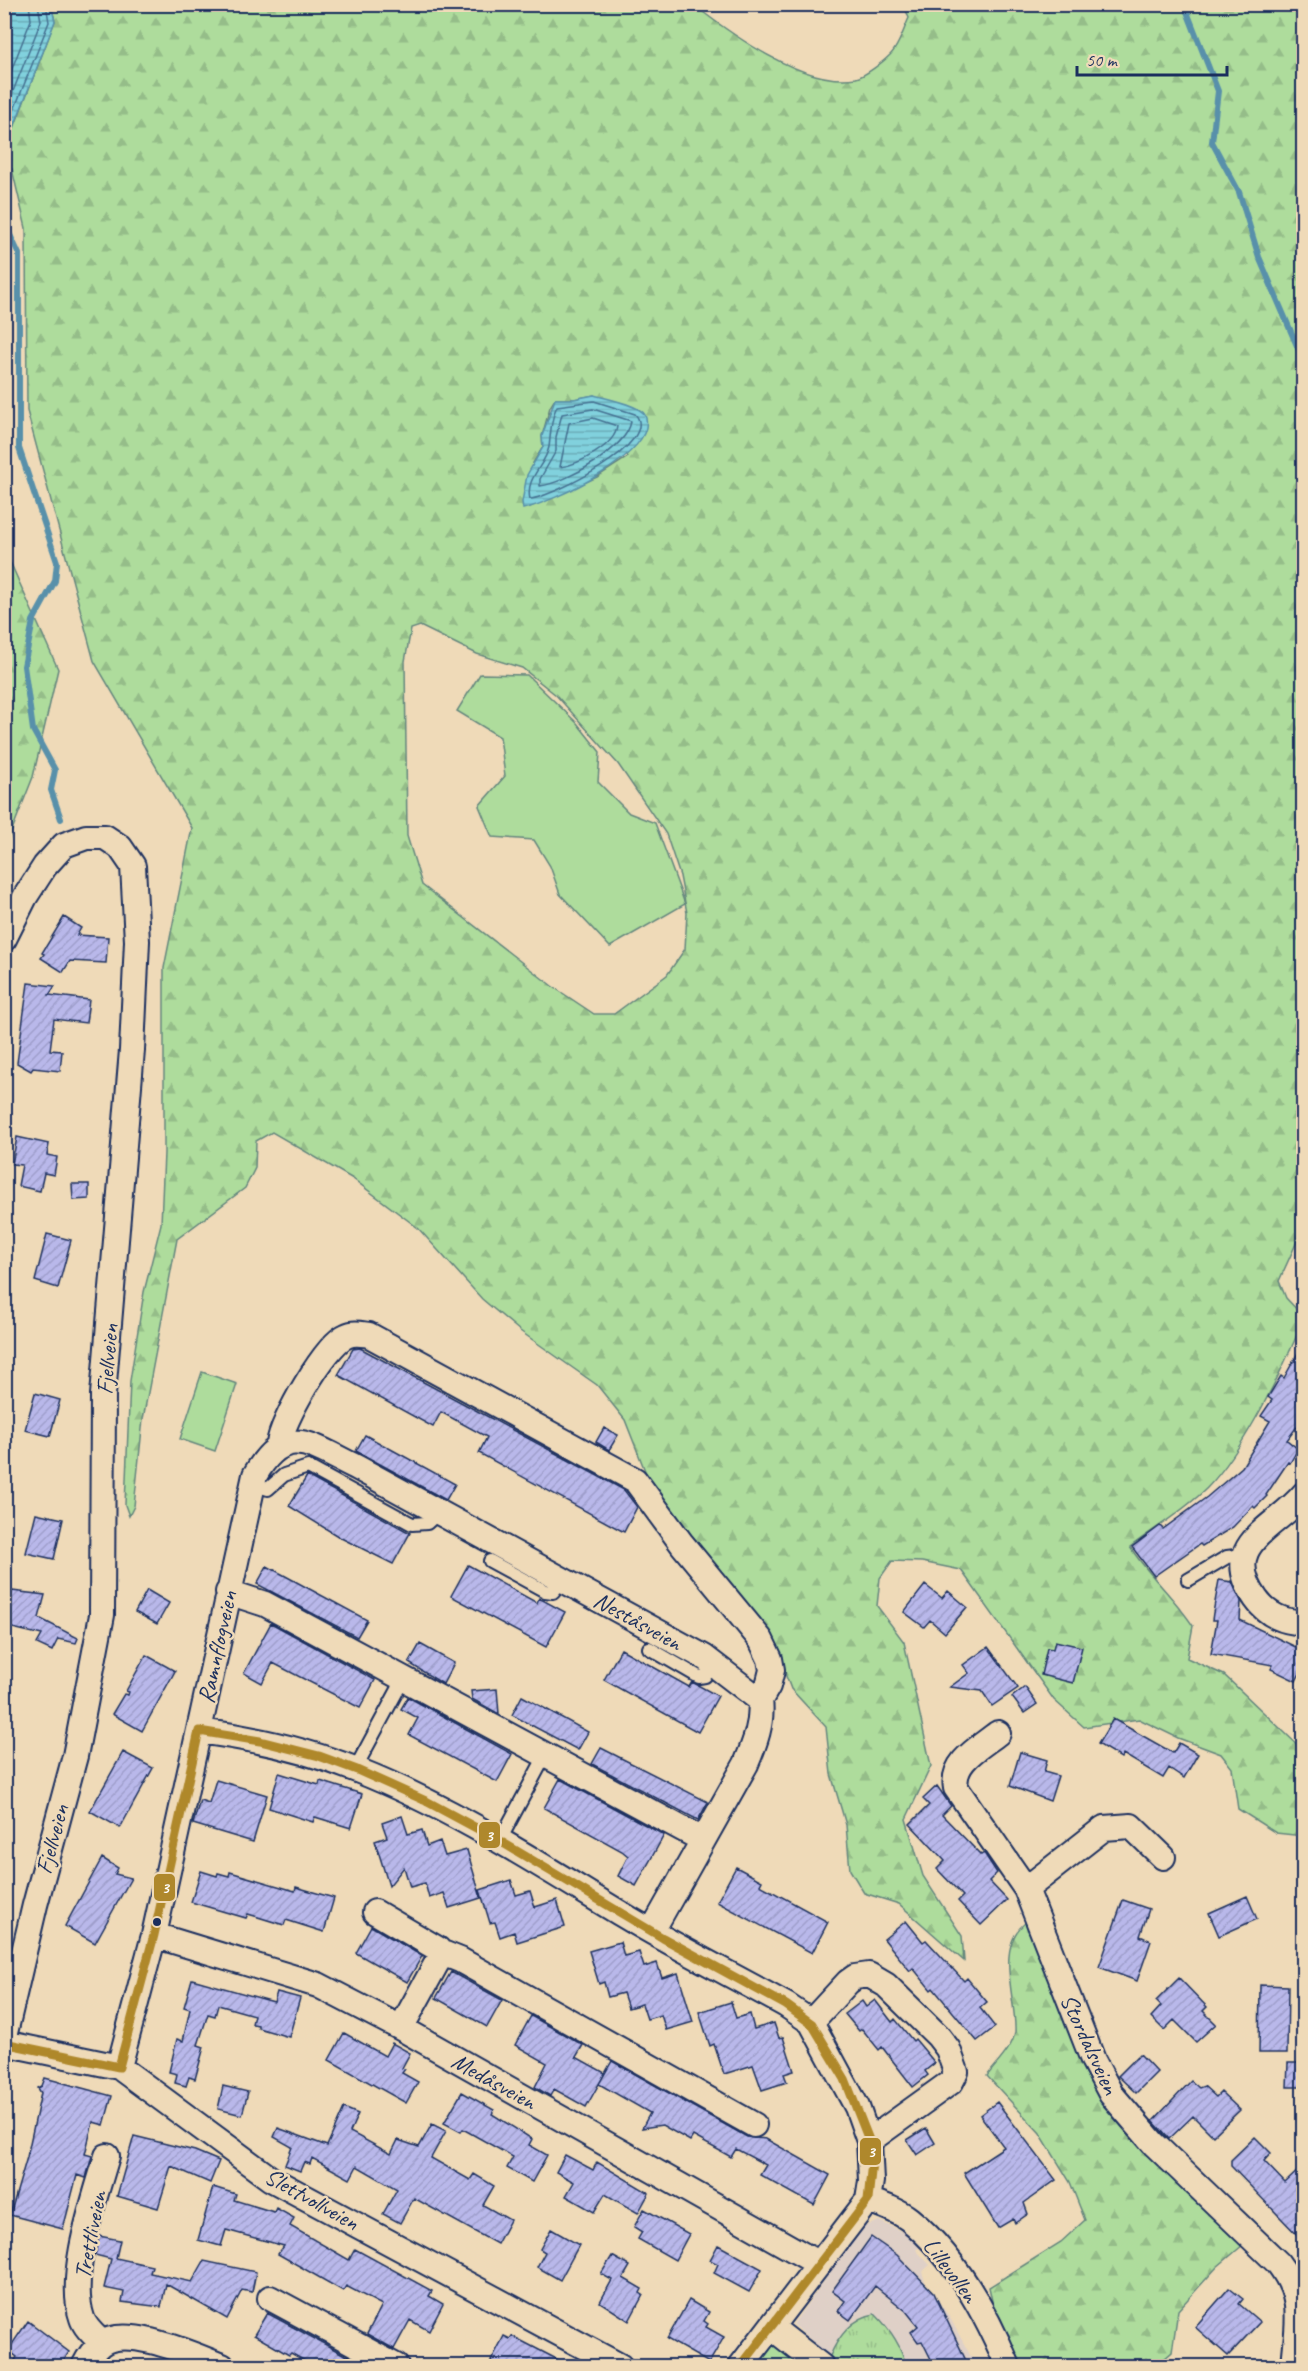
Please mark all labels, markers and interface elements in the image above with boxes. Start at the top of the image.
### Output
scale bar [1077,39,1227,77]
text: 50 m [1086,49,1119,71]
street label: Fjellveien [89,1322,125,1396]
street label: Neståsveien [589,1585,688,1658]
street label: Ramnflogveien [190,1588,244,1706]
street label: Fjellveien [28,1801,76,1877]
line badge: 3 [478,1821,501,1849]
text: 3 [485,1826,494,1846]
line badge: 3 [153,1873,176,1902]
text: 3 [161,1878,170,1898]
unlabelled marker [151,1916,163,1928]
street label: Stordalsveien [1054,1989,1127,2100]
street label: Medåsveien [446,2046,543,2117]
line badge: 3 [859,2137,882,2166]
text: 3 [867,2142,876,2162]
street label: Slettvollveien [260,2161,365,2237]
street label: Trettliveien [67,2187,113,2281]
street label: Lillevollen [917,2231,986,2310]

